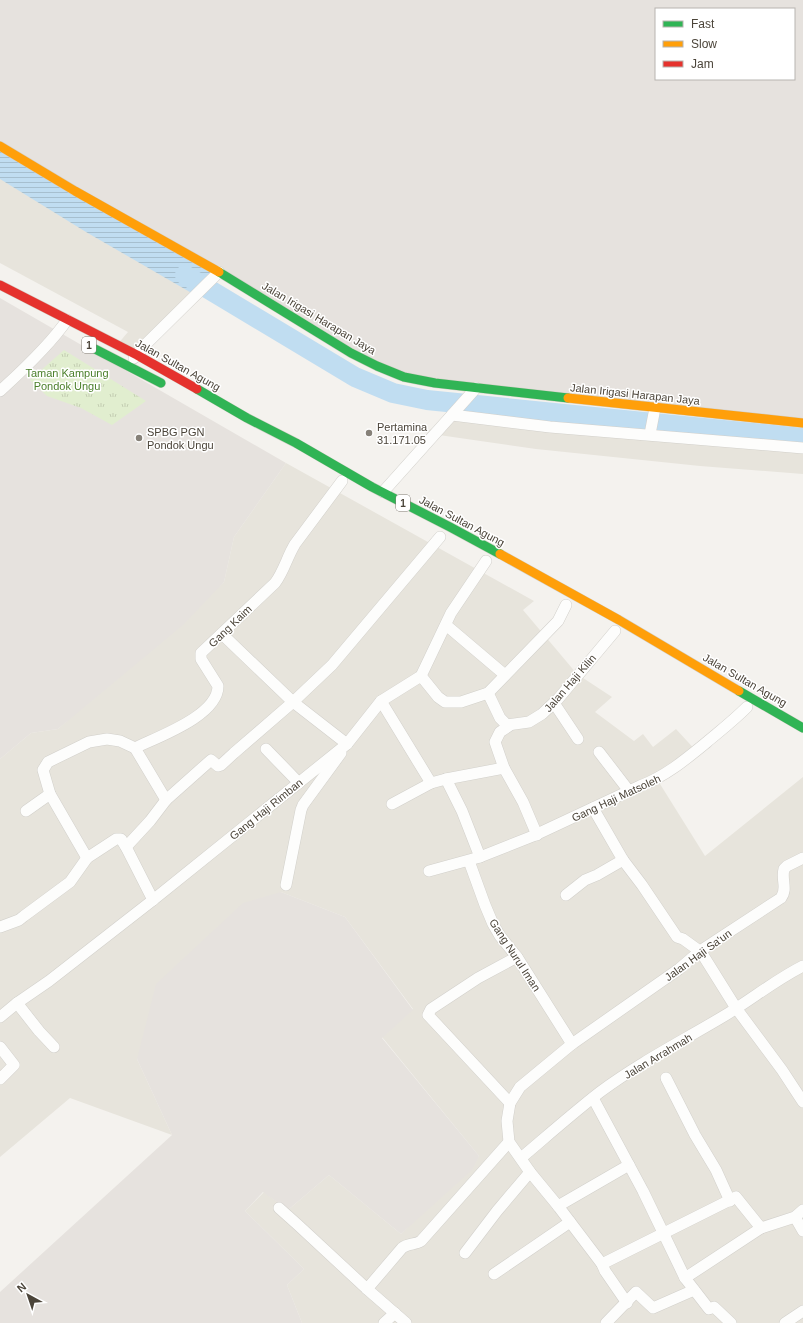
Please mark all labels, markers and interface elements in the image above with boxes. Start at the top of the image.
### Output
legend [655,8,795,80]
text: Fast [691,17,715,31]
text: Slow [691,37,717,51]
text: Jam [691,57,714,71]
street label: Jalan Irigasi Harapan Jaya [260,279,379,357]
road number: 1 [82,337,96,353]
street label: Jalan Sultan Agung [134,337,222,393]
park label: Taman Kampung Pondok Ungu [25,367,109,392]
street label: Jalan Irigasi Harapan Jaya [570,381,701,407]
place label: Pertamina 31.171.05 [377,421,428,446]
place label: SPBG PGN Pondok Ungu [147,426,214,451]
marker: Pertamina 31.171.05 [364,428,374,438]
marker: SPBG PGN Pondok Ungu [134,433,144,443]
street label: Jalan Sultan Agung [417,493,507,549]
road number: 1 [396,495,410,511]
street label: Gang Kaim [206,603,254,649]
street label: Jalan Sultan Agung [701,651,789,709]
street label: Jalan Haji Kilin [542,652,598,714]
street label: Gang Haji Matsoleh [570,772,662,824]
street label: Gang Haji Rimban [227,776,305,842]
street label: Gang Nurul Iman [487,917,543,993]
street label: Jalan Haji Sa'un [662,927,734,983]
street label: Jalan Arrahmah [622,1031,694,1081]
north arrow [8,1275,48,1315]
text: N [15,1280,29,1294]

